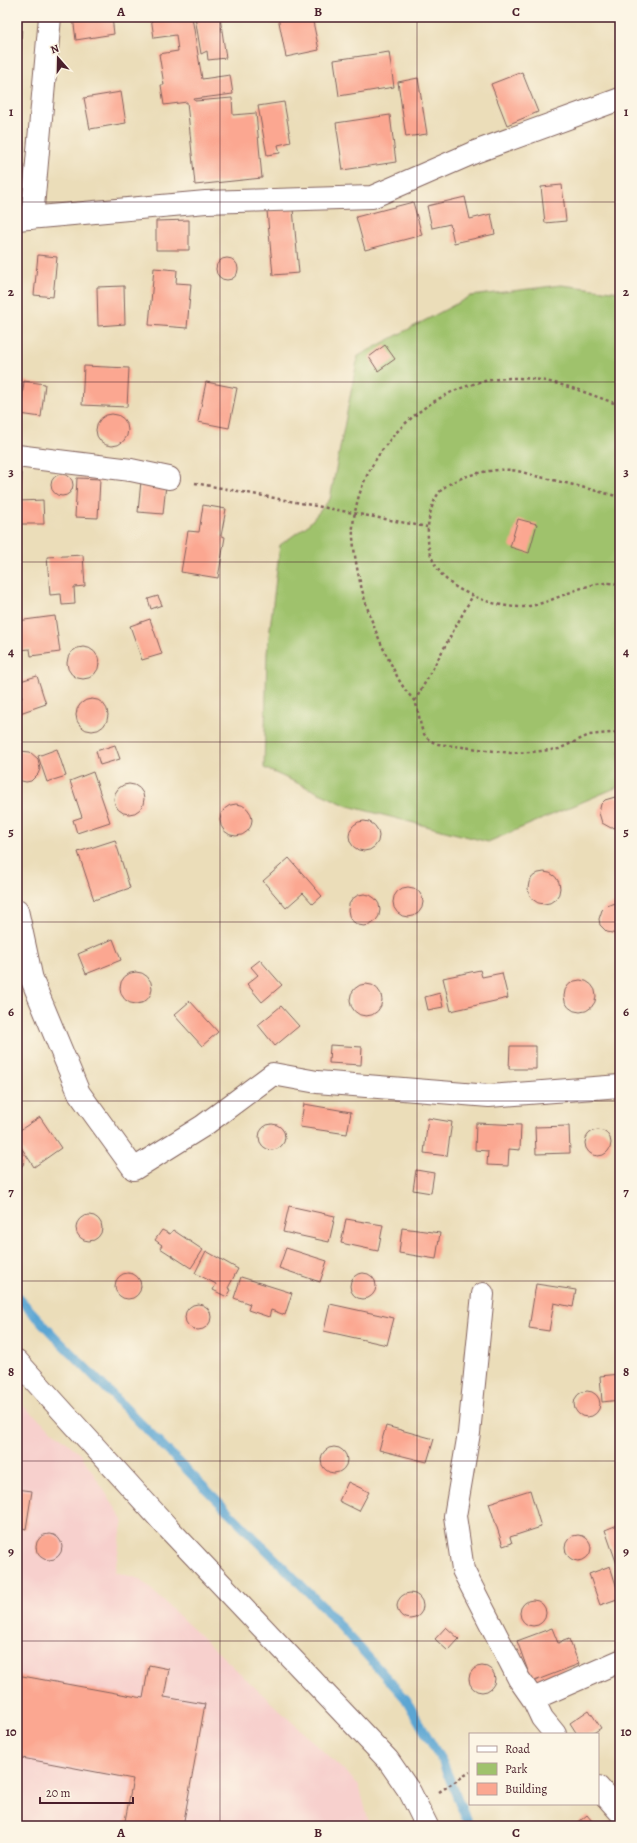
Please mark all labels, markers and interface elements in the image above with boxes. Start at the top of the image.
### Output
text: A [116,3,126,20]
text: B [314,3,322,20]
text: C [512,3,520,20]
north arrow [38,38,78,78]
text: N [48,41,61,57]
text: 1 [9,103,14,120]
text: 1 [624,103,629,120]
text: 2 [8,283,15,300]
text: 2 [623,283,630,300]
text: 3 [8,463,14,480]
text: 3 [623,463,629,480]
text: 4 [8,643,14,660]
text: 4 [623,643,629,660]
text: 5 [8,823,14,840]
text: 5 [623,823,629,840]
text: 6 [8,1003,14,1020]
text: 6 [623,1003,629,1020]
text: 7 [8,1183,14,1200]
text: 7 [623,1183,629,1200]
text: 8 [8,1363,14,1380]
text: 8 [623,1363,629,1380]
text: 9 [8,1543,14,1560]
text: 9 [623,1543,629,1560]
text: 10 [5,1723,17,1740]
text: 10 [620,1723,632,1740]
legend [469,1733,599,1805]
text: Road [505,1741,531,1757]
text: Park [505,1761,528,1777]
scale bar [40,1779,133,1805]
text: Building [505,1781,547,1797]
text: 20 m [46,1785,70,1801]
text: A [116,1824,126,1841]
text: B [314,1824,322,1841]
text: C [512,1824,520,1841]

